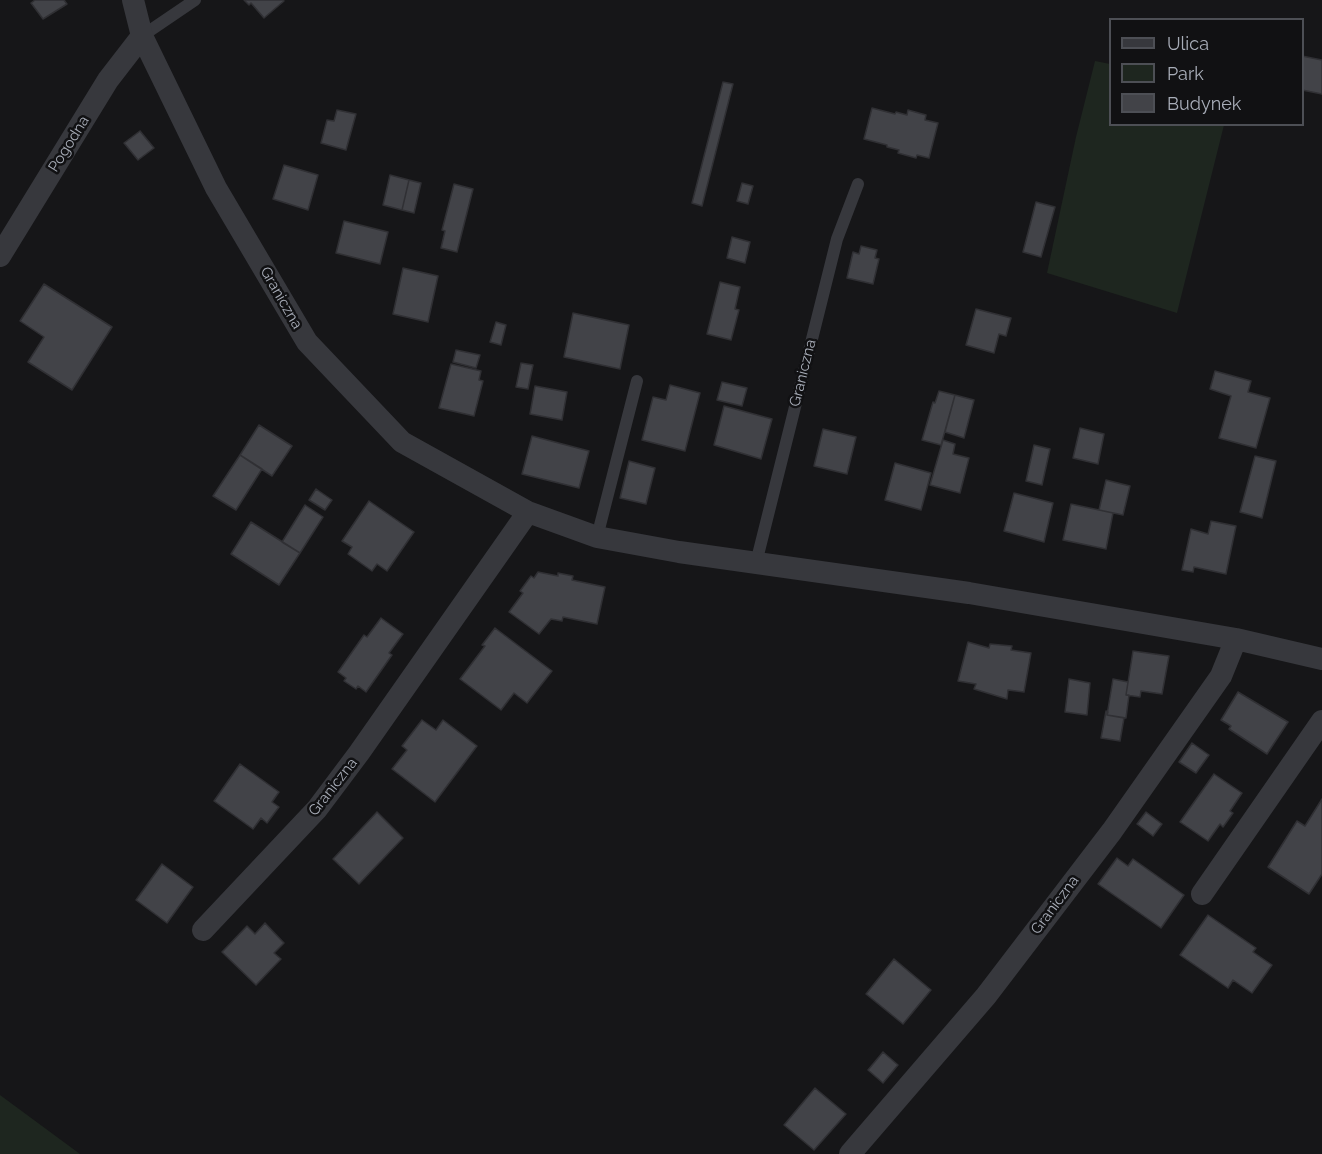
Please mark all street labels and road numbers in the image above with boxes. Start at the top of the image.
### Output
street label: Pogodna [45,113,93,175]
street label: Graniczna [256,264,306,332]
street label: Graniczna [786,337,820,409]
street label: Graniczna [305,754,361,820]
street label: Graniczna [1027,872,1083,938]

